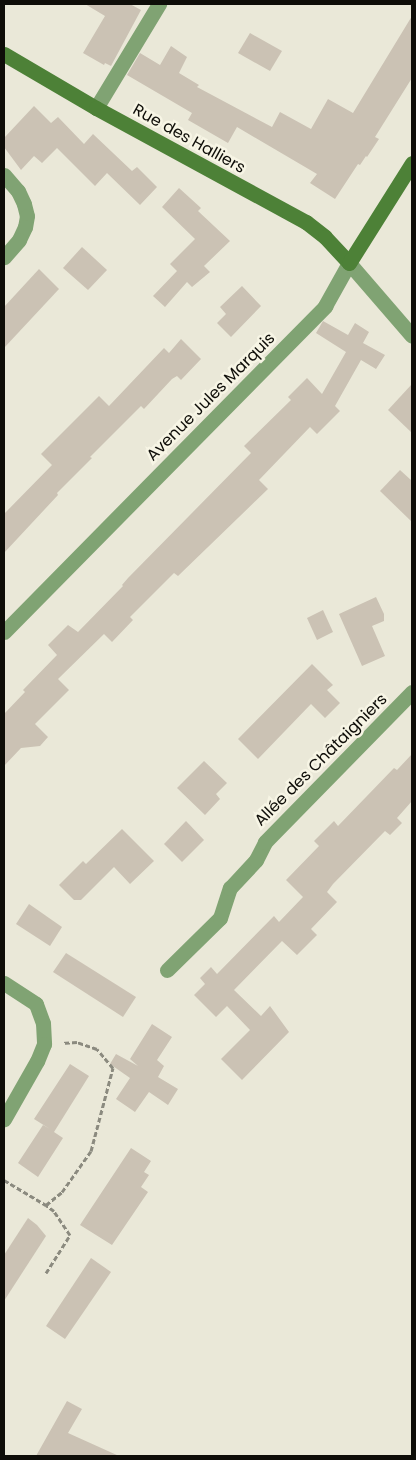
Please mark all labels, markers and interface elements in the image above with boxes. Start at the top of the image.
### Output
street label: Rue des Halliers [129,100,249,178]
street label: Avenue Jules Marquis [143,329,279,465]
street label: Allée des Châtaigniers [251,690,391,830]

